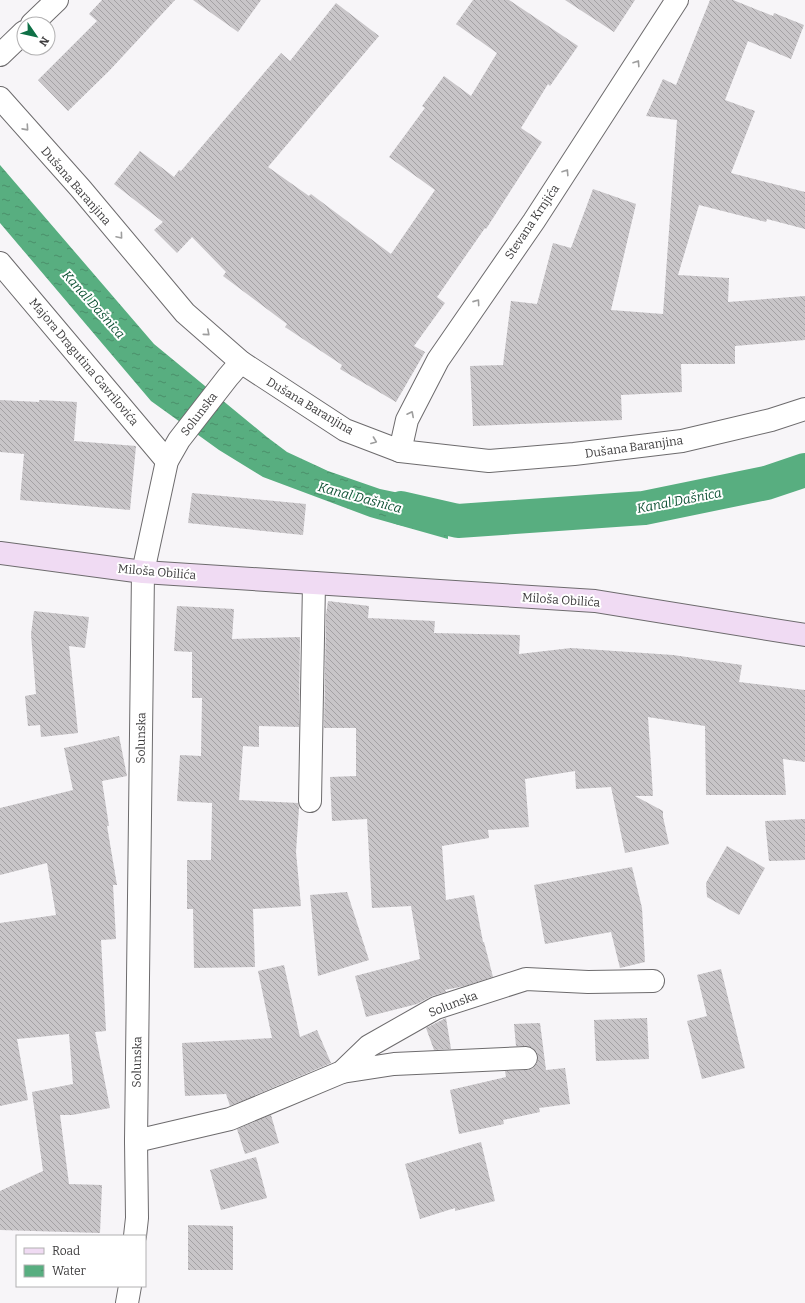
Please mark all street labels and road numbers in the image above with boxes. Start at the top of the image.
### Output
street label: Dušana Baranjina [38,144,114,228]
street label: Stevana Krnjića [502,182,562,262]
street label: Majora Dragutina Gavrilovića [27,295,142,429]
street label: Dušana Baranjina [264,374,356,438]
street label: Solunska [178,389,221,438]
street label: Dušana Baranjina [584,433,684,461]
street label: Miloša Obilića [117,562,197,582]
street label: Miloša Obilića [521,590,601,610]
street label: Solunska [134,712,148,764]
street label: Solunska [427,988,480,1020]
street label: Solunska [130,1036,144,1088]

